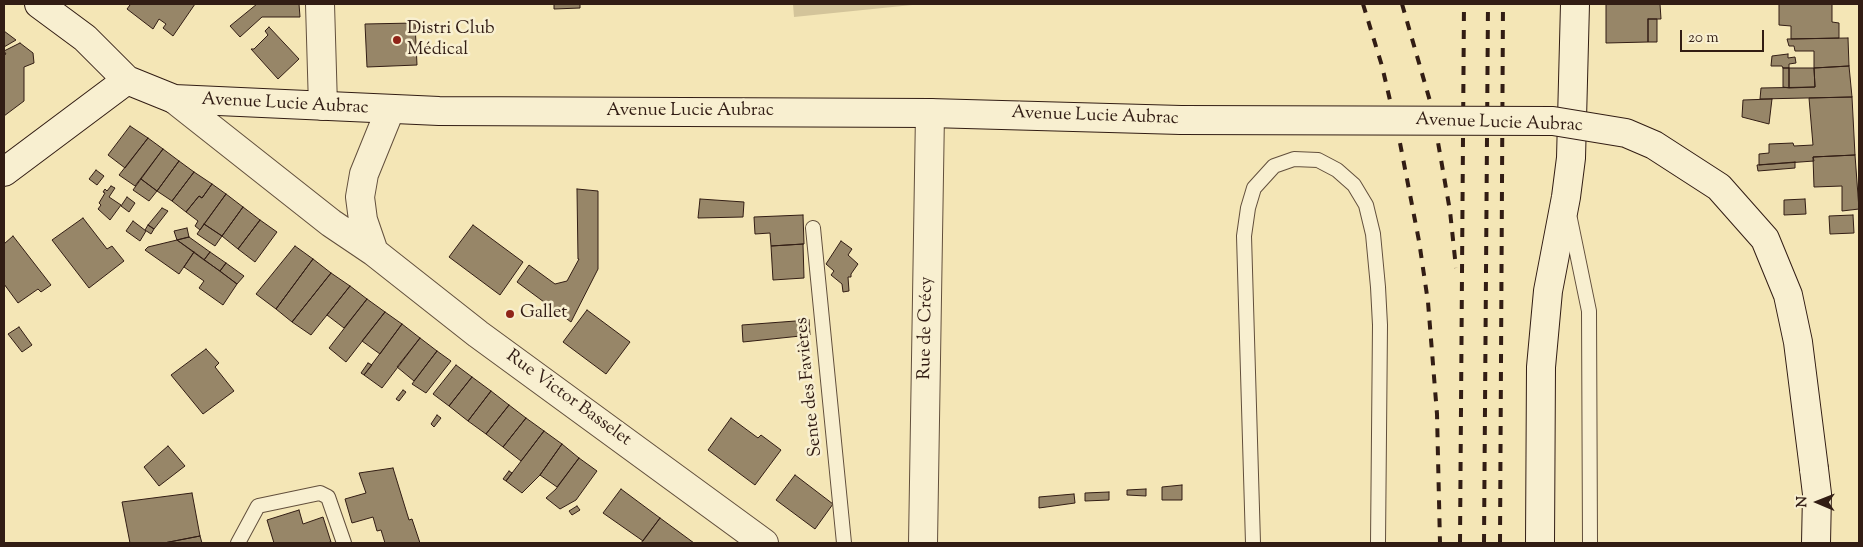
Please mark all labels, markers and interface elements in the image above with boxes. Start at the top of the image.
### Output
place label: Distri Club Médical [407,19,495,62]
scale bar [1683,20,1767,52]
text: 20 m [1688,28,1719,49]
marker: Distri Club Médical [391,34,403,46]
street label: Avenue Lucie Aubrac [201,90,369,120]
street label: Avenue Lucie Aubrac [606,101,774,123]
street label: Avenue Lucie Aubrac [1011,103,1179,131]
street label: Avenue Lucie Aubrac [1415,110,1583,138]
street label: Rue de Crécy [915,276,939,380]
place label: Gallet [520,303,567,325]
marker: Gallet [504,308,516,320]
street label: Sente des Favières [792,316,828,458]
street label: Rue Victor Basselet [501,346,635,452]
north arrow [1793,477,1843,527]
text: N [1793,496,1813,508]

